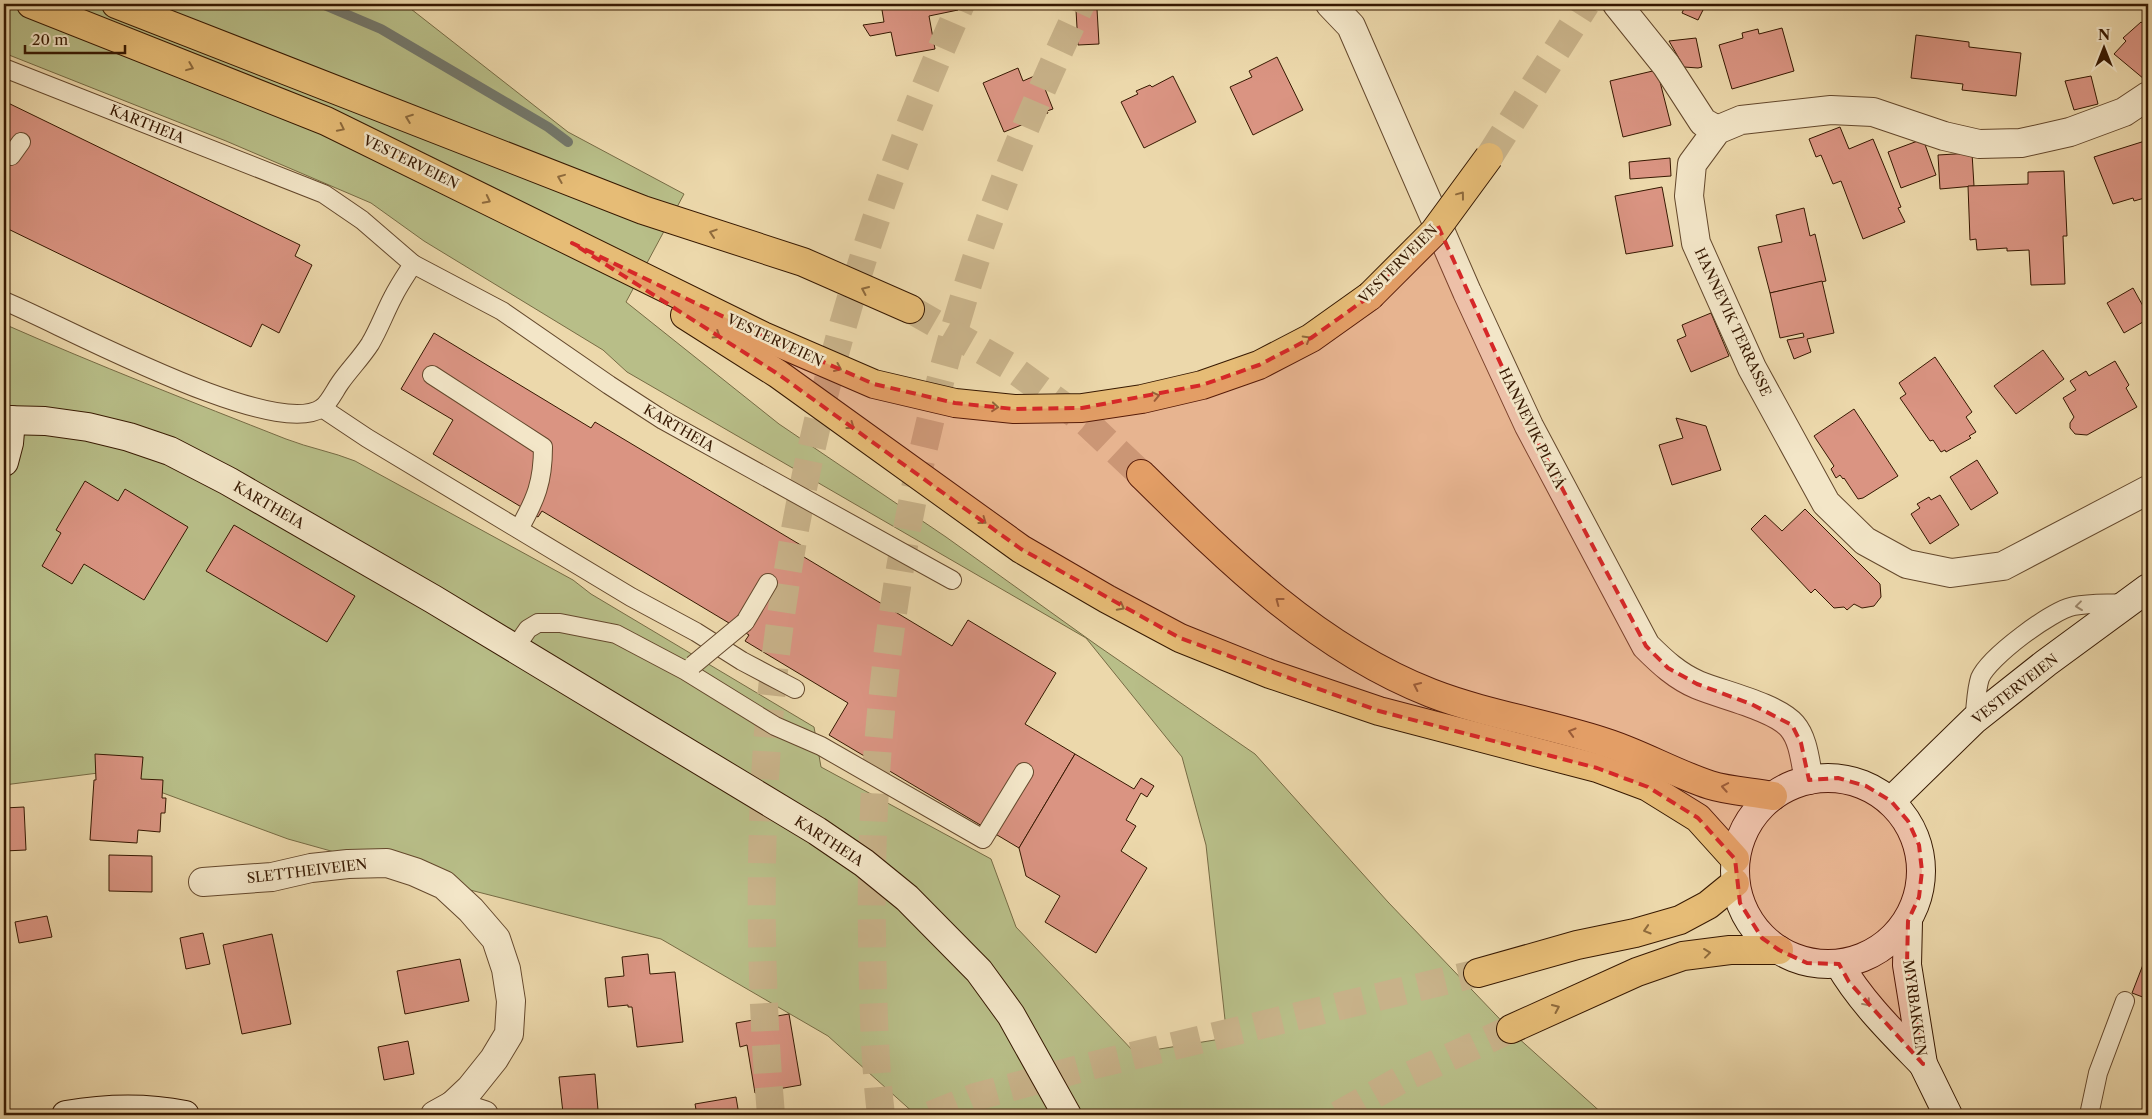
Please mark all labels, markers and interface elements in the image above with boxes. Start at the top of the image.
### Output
scale bar [25,22,125,54]
north arrow [2080,22,2130,72]
text: N [2098,26,2110,44]
text: 20 m [32,30,68,49]
one-way arrow [185,61,194,71]
street label: KARTHEIA [107,101,188,147]
one-way arrow [406,114,414,124]
one-way arrow [336,122,345,132]
street label: VESTERVEIEN [359,131,462,193]
one-way arrow [557,174,565,184]
one-way arrow [1455,191,1464,201]
one-way arrow [481,194,490,204]
street label: VESTERVEIEN [1354,220,1442,308]
one-way arrow [710,229,718,239]
street label: HANNEVIK TERRASSE [1691,245,1775,399]
one-way arrow [861,285,870,296]
street label: VESTERVEIEN [723,309,826,370]
one-way arrow [711,328,720,338]
one-way arrow [1302,336,1311,346]
one-way arrow [833,362,842,373]
street label: HANNEVIK PLATÅ [1495,364,1570,492]
one-way arrow [1151,391,1160,402]
street label: KARTHEIA [640,400,718,456]
one-way arrow [991,401,999,412]
one-way arrow [845,420,855,429]
street label: KARTHEIA [230,477,308,533]
one-way arrow [977,515,986,525]
one-way arrow [1275,598,1285,607]
one-way arrow [1116,600,1125,610]
one-way arrow [2074,600,2082,611]
street label: VESTERVEIEN [1968,650,2062,729]
one-way arrow [1413,682,1422,693]
one-way arrow [1569,728,1577,738]
one-way arrow [1720,783,1729,793]
street label: KARTHEIA [791,812,868,870]
street label: SLETTHEIVEIEN [246,855,369,887]
one-way arrow [1643,924,1651,934]
one-way arrow [1704,948,1712,959]
street label: MYRBAKKEN [1899,959,1931,1058]
one-way arrow [1862,998,1871,1007]
one-way arrow [1551,1004,1560,1015]

